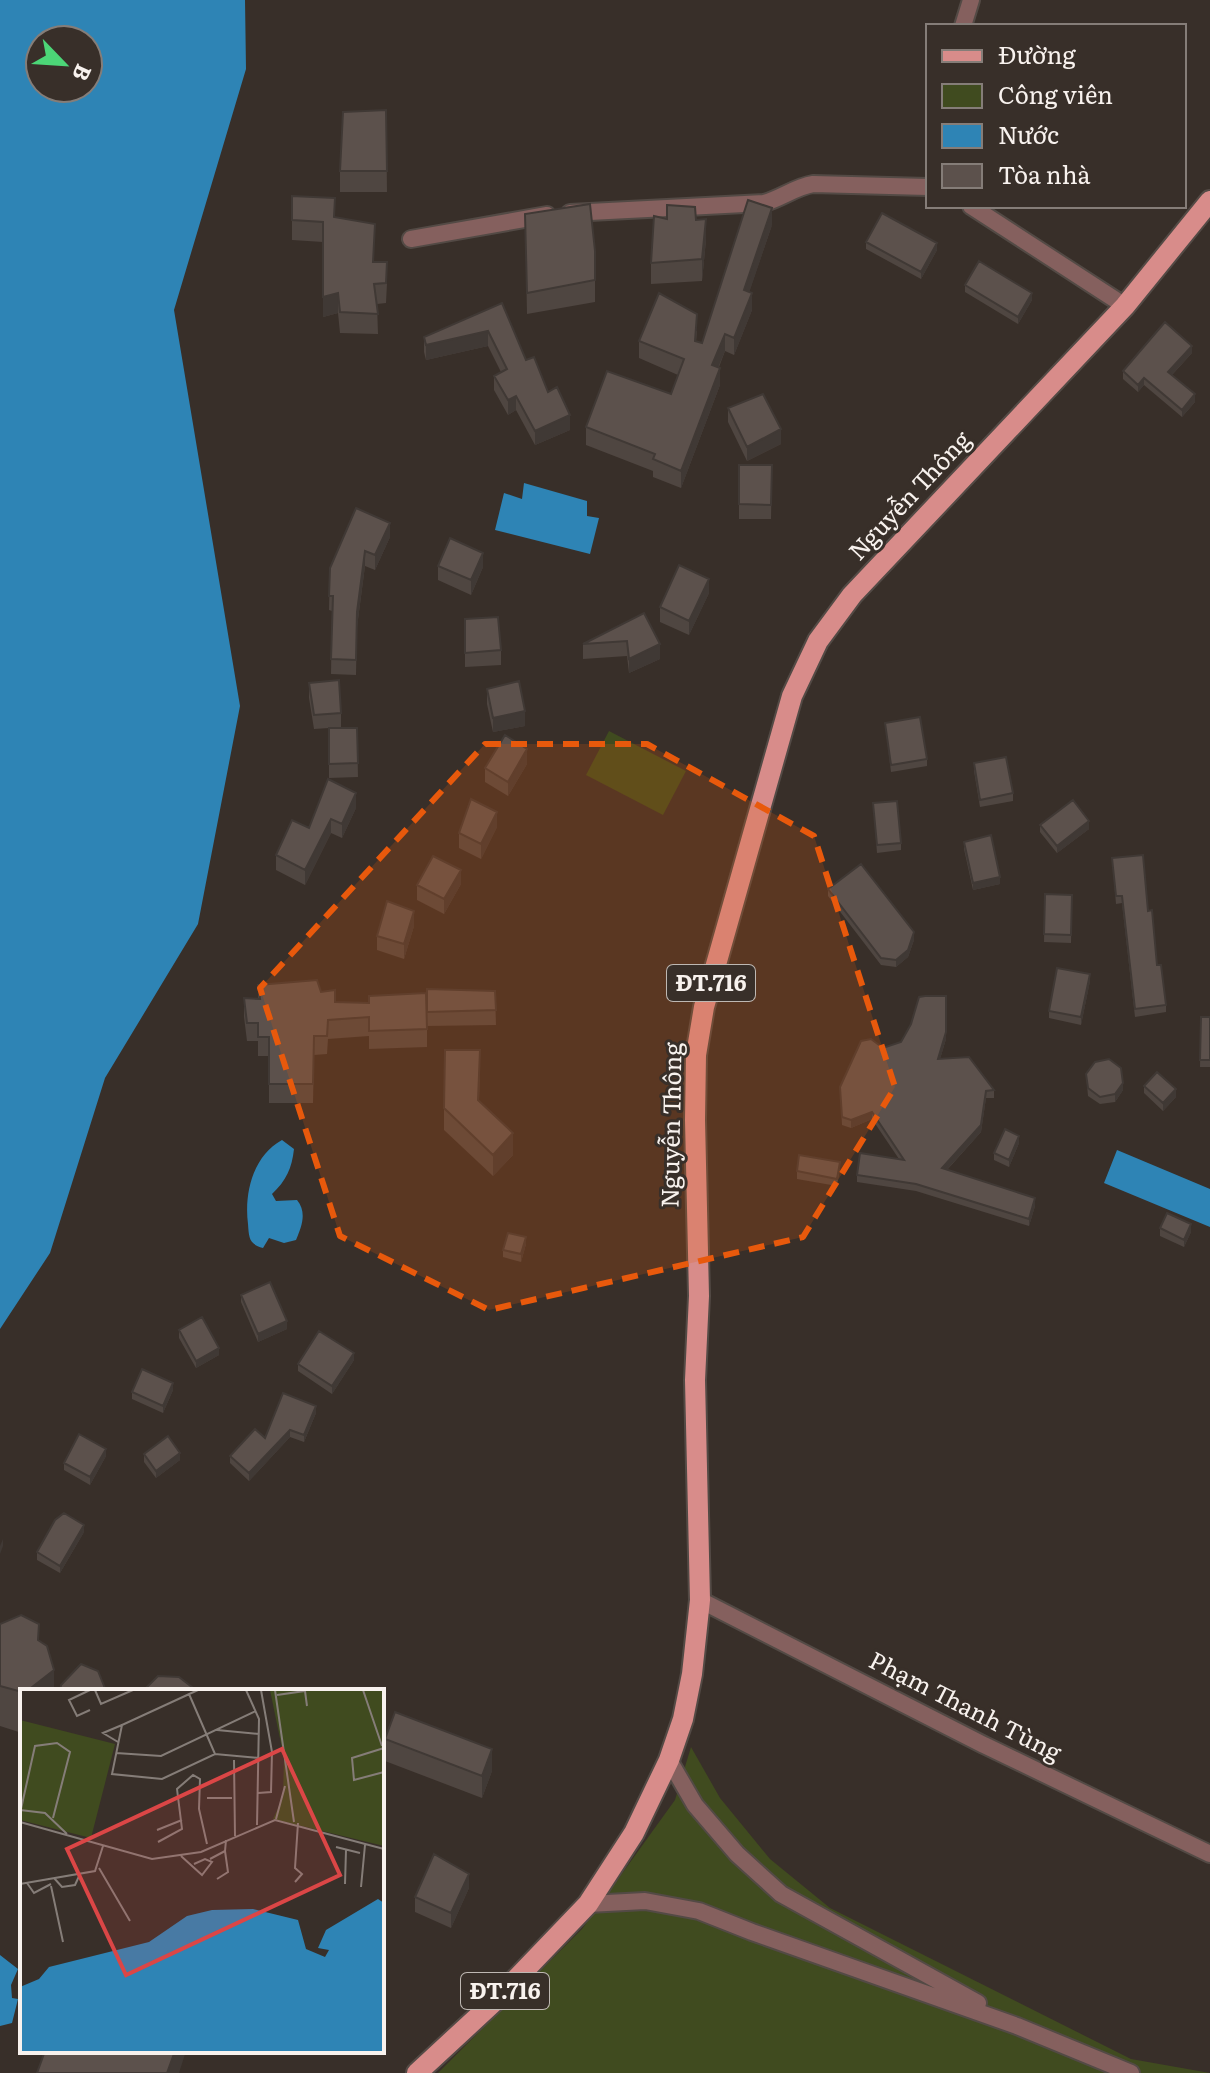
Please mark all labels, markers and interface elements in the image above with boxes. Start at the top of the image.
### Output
north arrow [24,24,104,104]
legend [926,24,1186,208]
text: Đường [998,36,1077,71]
text: B [65,59,102,87]
text: Công viên [998,76,1113,111]
text: Nước [998,116,1059,151]
text: Tòa nhà [998,156,1091,191]
street label: Nguyễn Thông [839,421,978,567]
road number: ĐT.716 [667,965,755,1001]
street label: Nguyễn Thông [651,1041,688,1208]
street label: Phạm Thanh Tùng [864,1641,1069,1769]
inset map [20,1689,384,2053]
road number: ĐT.716 [461,1973,549,2009]

